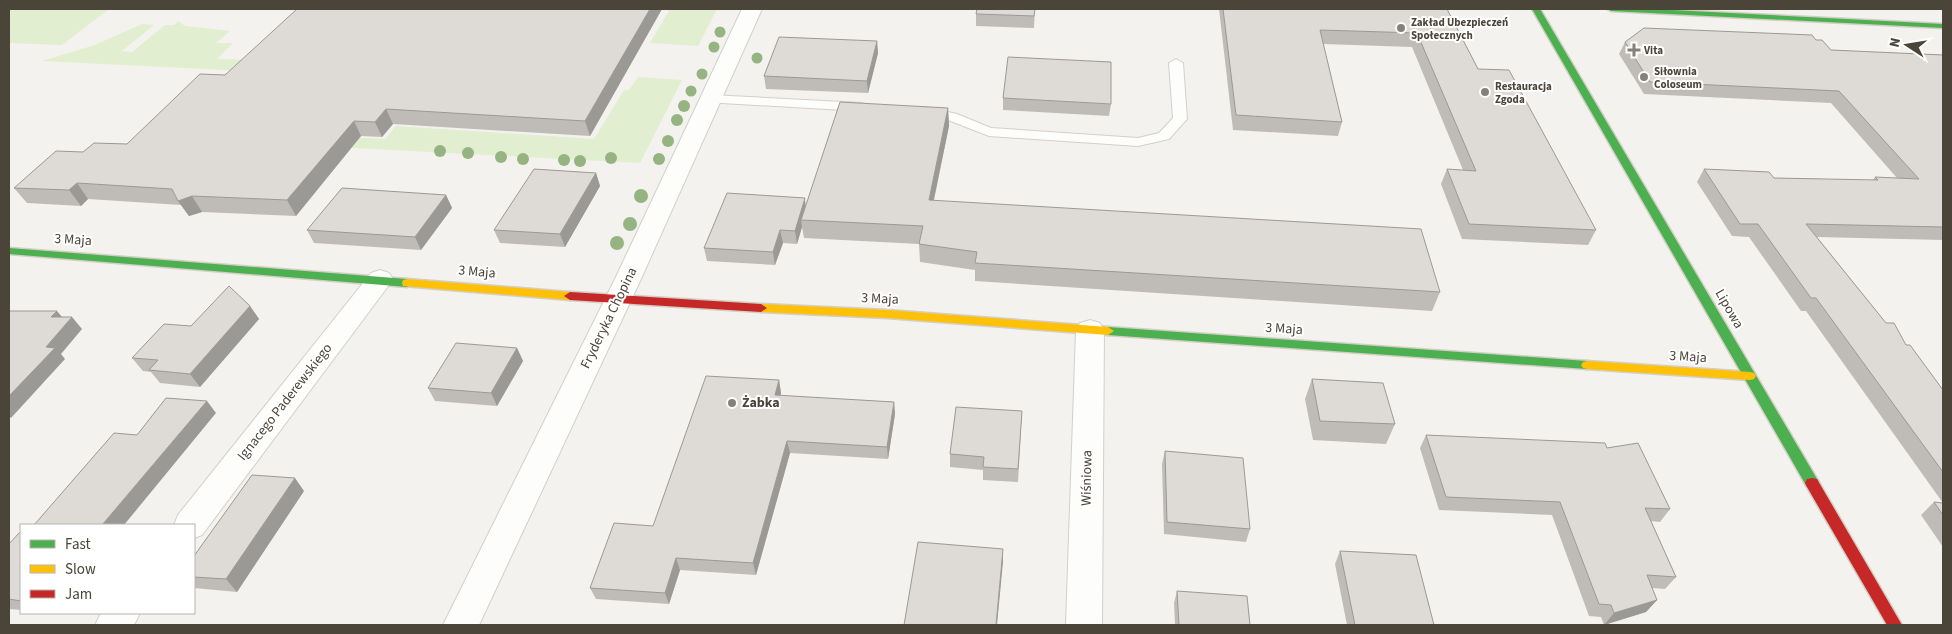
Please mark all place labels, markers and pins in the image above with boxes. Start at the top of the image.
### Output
place label: Zakład Ubezpieczeń Społecznych [1411,15,1508,43]
marker: Zakład Ubezpieczeń Społecznych [1395,22,1407,34]
place label: Vita [1643,43,1663,58]
marker: Vita [1628,44,1640,56]
place label: Siłownia Coloseum [1654,64,1702,92]
marker: Siłownia Coloseum [1638,71,1650,83]
place label: Restauracja Zgoda [1495,79,1552,107]
marker: Restauracja Zgoda [1479,86,1491,98]
place label: Żabka [742,393,780,413]
marker: Żabka [726,397,738,409]

